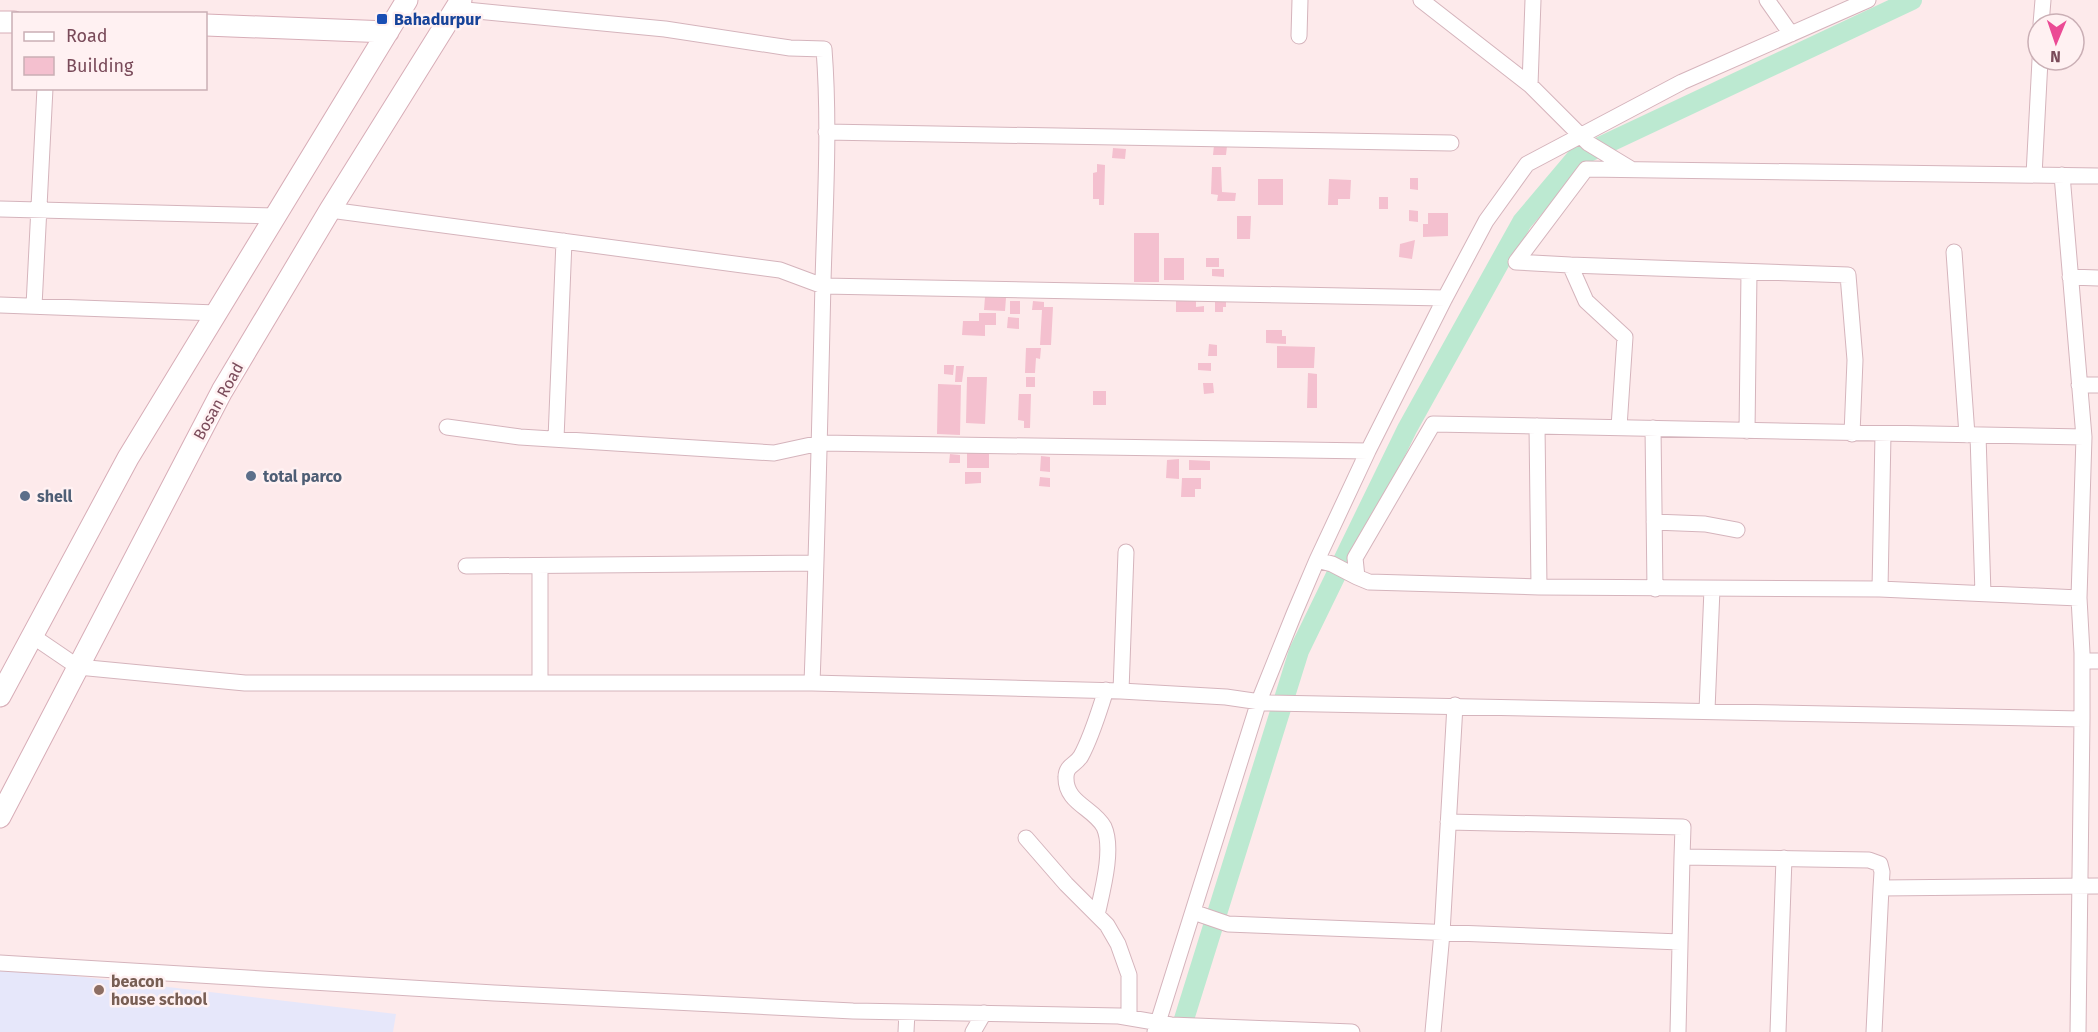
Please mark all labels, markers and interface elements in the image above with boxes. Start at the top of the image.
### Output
place label: Bahadurpur [394,10,482,29]
legend [12,12,207,90]
marker: Bahadurpur [375,12,389,26]
north arrow [2026,12,2086,72]
text: Road [66,25,108,47]
text: N [2050,47,2061,66]
text: Building [66,55,134,77]
street label: Bosan Road [189,359,247,443]
place label: total parco [263,467,342,486]
marker: total parco [244,469,258,483]
place label: shell [37,487,73,506]
marker: shell [18,489,32,503]
place label: beacon house school [111,972,207,1009]
marker: beacon house school [92,983,106,997]

